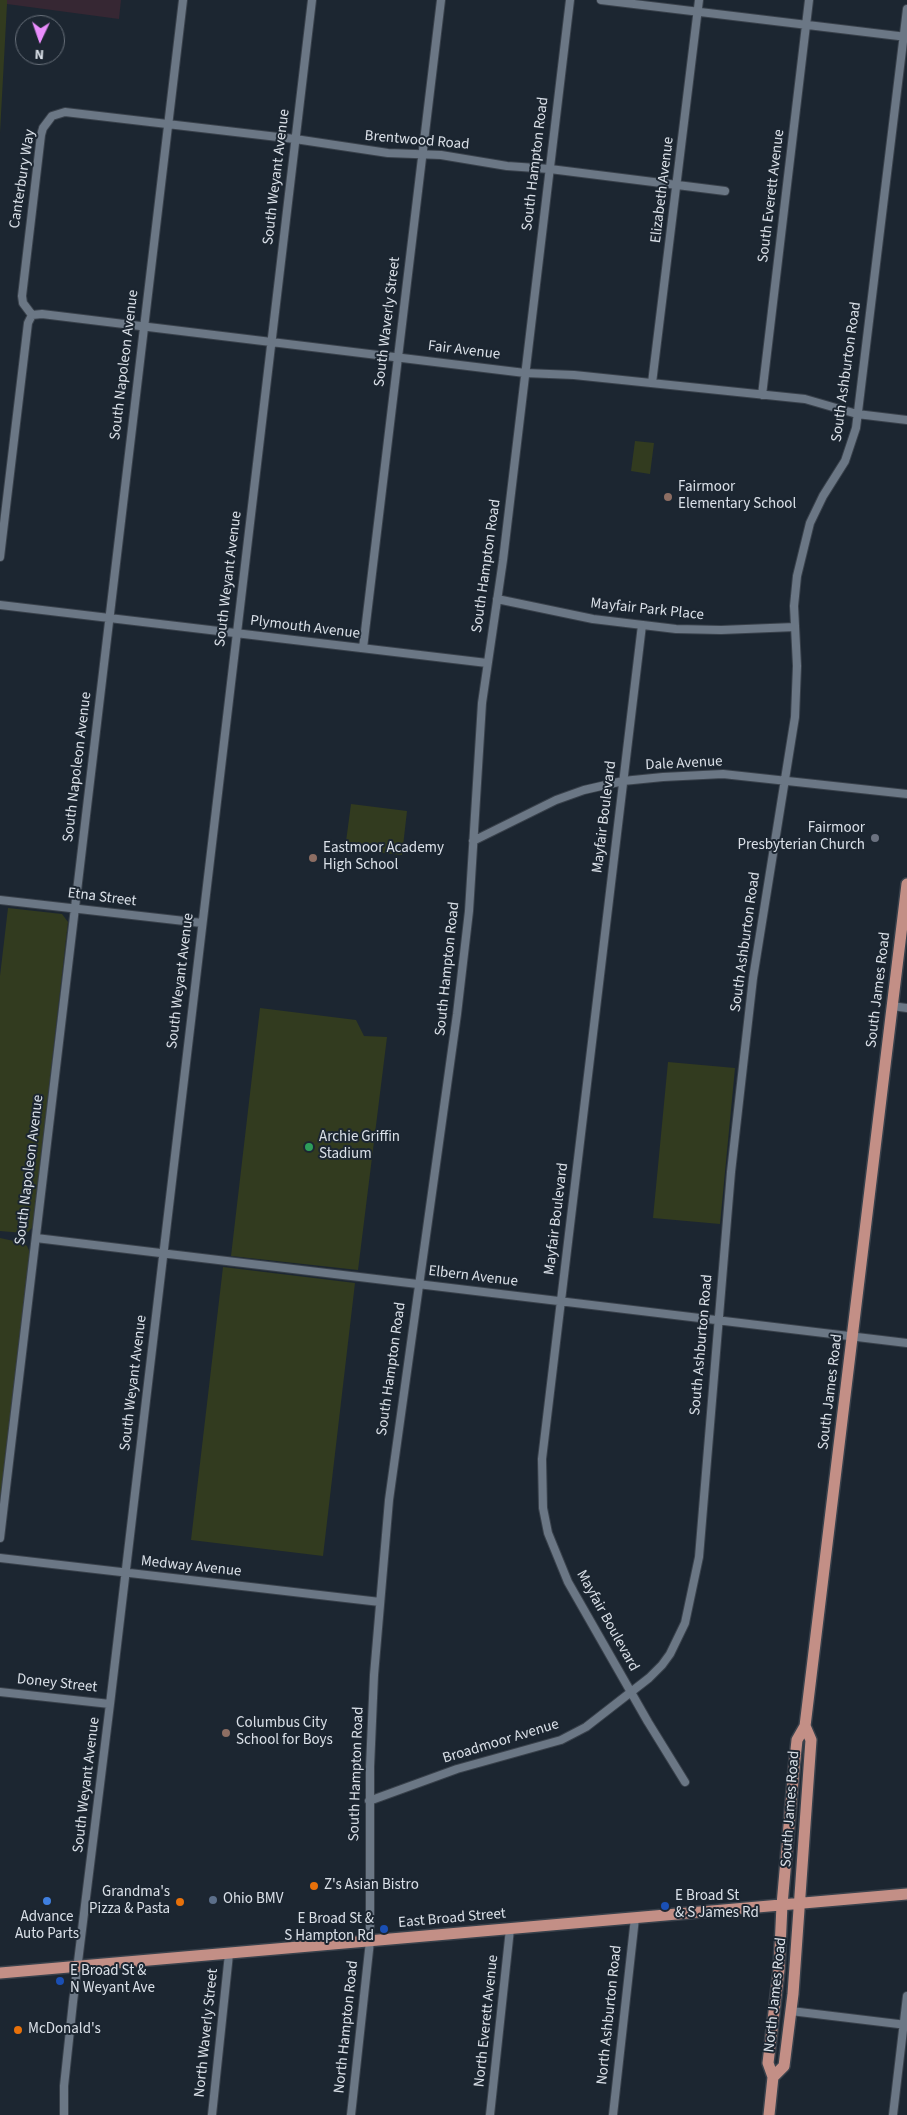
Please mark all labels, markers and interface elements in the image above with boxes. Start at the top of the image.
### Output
north arrow [15,15,65,65]
text: N [34,44,44,64]
street label: South Hampton Road [519,96,553,232]
street label: South Weyant Avenue [260,108,294,246]
street label: Brentwood Road [364,127,470,155]
street label: Canterbury Way [6,128,40,230]
street label: South Everett Avenue [755,128,789,264]
street label: Elizabeth Avenue [648,136,678,244]
street label: South Waverly Street [371,256,405,388]
street label: South Napoleon Avenue [107,289,143,441]
street label: South Ashburton Road [828,301,866,443]
street label: Fair Avenue [427,338,501,364]
place label: Fairmoor Elementary School [678,479,796,514]
marker: Fairmoor Elementary School [662,491,674,503]
street label: South Hampton Road [469,498,505,634]
street label: South Weyant Avenue [212,510,246,648]
street label: Mayfair Park Place [589,595,705,625]
street label: Plymouth Avenue [249,612,361,644]
street label: South Napoleon Avenue [60,691,96,843]
street label: Dale Avenue [645,753,723,775]
street label: Mayfair Boulevard [589,760,621,874]
place label: Fairmoor Presbyterian Church [738,820,865,855]
marker: Fairmoor Presbyterian Church [869,832,881,844]
place label: Eastmoor Academy High School [323,840,444,875]
marker: Eastmoor Academy High School [307,852,319,864]
street label: South Ashburton Road [727,871,765,1013]
street label: Etna Street [67,885,137,911]
street label: South Hampton Road [432,901,464,1037]
street label: South Weyant Avenue [164,912,198,1050]
street label: South James Road [863,931,895,1049]
street label: South Napoleon Avenue [12,1094,48,1246]
place label: Archie Griffin Stadium [319,1129,400,1164]
marker: Archie Griffin Stadium [303,1141,315,1153]
street label: Mayfair Boulevard [541,1162,573,1276]
street label: Elbern Avenue [427,1263,519,1291]
street label: South Ashburton Road [687,1274,717,1416]
street label: South Hampton Road [374,1301,410,1437]
street label: South Weyant Avenue [117,1314,151,1452]
street label: South James Road [815,1333,847,1451]
street label: Medway Avenue [140,1553,242,1581]
street label: Mayfair Boulevard [572,1567,642,1675]
street label: Doney Street [16,1671,98,1697]
street label: South Hampton Road [346,1706,368,1842]
place label: Columbus City School for Boys [236,1715,333,1750]
street label: South Weyant Avenue [70,1716,104,1854]
street label: Broadmoor Avenue [441,1716,561,1768]
marker: Columbus City School for Boys [220,1727,232,1739]
street label: South James Road [778,1750,804,1868]
place label: Z's Asian Bistro [324,1877,419,1895]
marker: Z's Asian Bistro [308,1880,320,1892]
place label: Grandma's Pizza & Pasta [89,1884,170,1919]
place label: E Broad St & S James Rd [675,1888,759,1923]
place label: Ohio BMV [223,1891,283,1909]
marker: Ohio BMV [207,1894,219,1906]
marker: Advance Auto Parts [41,1895,53,1907]
marker: Grandma's Pizza & Pasta [174,1896,186,1908]
marker: E Broad St & S James Rd [659,1900,671,1912]
street label: East Broad Street [398,1905,506,1933]
place label: Advance Auto Parts [15,1909,79,1944]
place label: E Broad St & S Hampton Rd [284,1911,374,1946]
marker: E Broad St & S Hampton Rd [378,1923,390,1935]
street label: North James Road [761,1937,791,2053]
street label: North Ashburton Road [594,1944,626,2086]
street label: North Everett Avenue [471,1954,503,2088]
street label: North Hampton Road [331,1960,363,2094]
place label: E Broad St & N Weyant Ave [70,1963,155,1998]
street label: North Waverly Street [191,1968,223,2098]
marker: E Broad St & N Weyant Ave [54,1975,66,1987]
place label: McDonald's [28,2021,101,2039]
marker: McDonald's [12,2024,24,2036]

